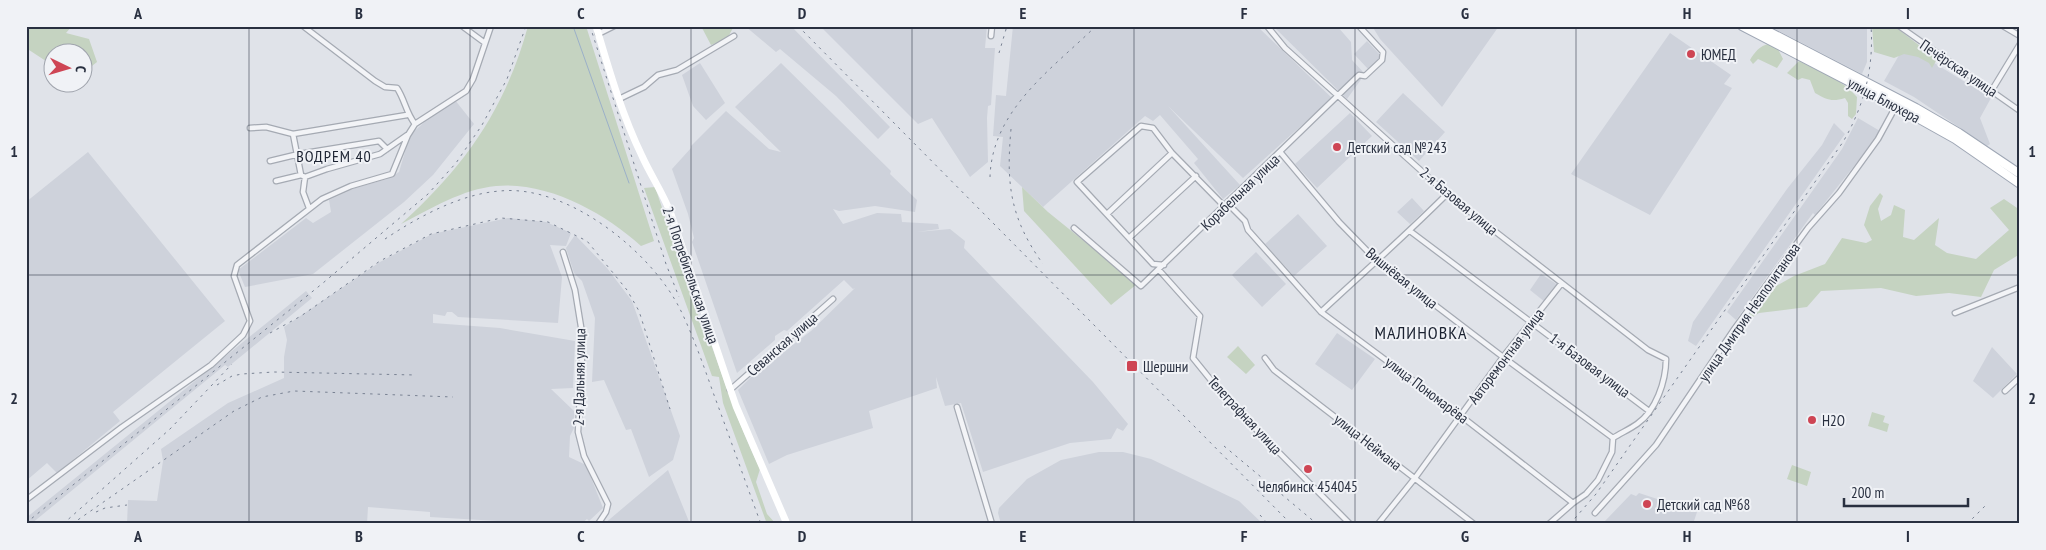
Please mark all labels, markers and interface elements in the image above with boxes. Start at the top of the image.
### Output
text: A [133,3,143,23]
text: B [355,3,363,23]
text: C [577,3,585,23]
text: D [798,3,807,23]
text: E [1020,3,1027,23]
text: F [1241,3,1248,23]
text: G [1461,3,1469,23]
text: H [1683,3,1691,23]
text: I [1906,3,1910,23]
street label: Печёрская улица [1917,35,2001,101]
north arrow [42,42,92,92]
place label: ЮМЕД [1701,45,1736,64]
marker: ЮМЕД [1685,48,1697,60]
text: С [72,65,90,74]
street label: улица Блюхера [1844,73,1924,127]
place label: Детский сад №243 [1347,138,1447,157]
text: 1 [10,141,18,161]
marker: Детский сад №243 [1331,141,1343,153]
text: 1 [2028,141,2036,161]
district label: ВОДРЕМ 40 [296,146,372,166]
street label: Корабельная улица [1197,150,1283,234]
street label: 2-я Базовая улица [1416,163,1502,239]
street label: 2-я Потребительская улица [659,204,723,346]
street label: улица Дмитрия Неаполитанова [1694,239,1804,385]
street label: Вишнёвая улица [1362,243,1442,313]
street label: Авторемонтная улица [1464,304,1548,408]
street label: Севанская улица [743,308,821,380]
district label: МАЛИНОВКА [1374,321,1468,344]
street label: 2-я Дальняя улица [569,328,589,426]
street label: 1-я Базовая улица [1546,328,1634,402]
street label: улица Пономарёва [1381,352,1473,428]
place label: Шершни [1143,357,1188,376]
marker: Шершни [1125,359,1139,373]
street label: Телеграфная улица [1204,372,1286,458]
text: 2 [10,388,18,408]
text: 2 [2028,388,2036,408]
street label: улица Неймана [1330,410,1406,474]
place label: H2O [1822,411,1845,430]
marker: H2O [1806,414,1818,426]
marker: Челябинск 454045 [1302,463,1314,475]
scale bar [1844,475,1967,507]
place label: Челябинск 454045 [1258,477,1358,496]
text: 200 m [1851,483,1884,502]
place label: Детский сад №68 [1657,495,1750,514]
marker: Детский сад №68 [1641,498,1653,510]
text: A [133,526,143,546]
text: B [355,526,363,546]
text: C [577,526,585,546]
text: D [798,526,807,546]
text: E [1020,526,1027,546]
text: F [1241,526,1248,546]
text: G [1461,526,1469,546]
text: H [1683,526,1691,546]
text: I [1906,526,1910,546]

